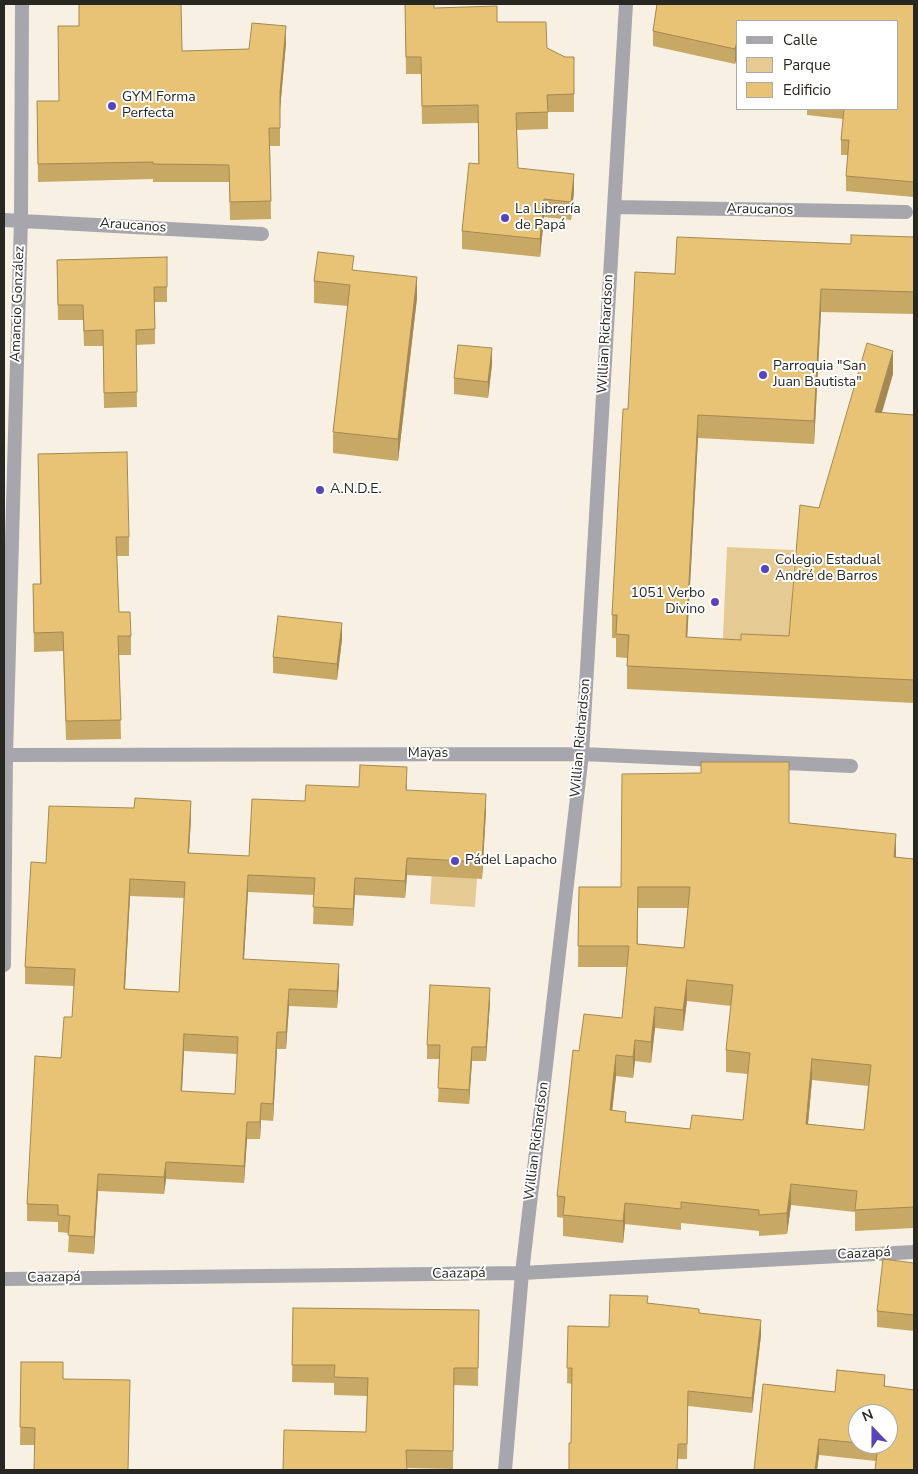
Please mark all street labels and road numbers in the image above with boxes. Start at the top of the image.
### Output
street label: Araucanos [726,201,794,219]
street label: Araucanos [99,215,167,237]
street label: Amancio González [8,246,28,362]
street label: Willian Richardson [594,274,618,394]
street label: Willian Richardson [567,678,595,798]
street label: Mayas [408,746,448,762]
street label: Willian Richardson [521,1081,553,1201]
street label: Caazapá [837,1244,891,1264]
street label: Caazapá [432,1265,486,1283]
street label: Caazapá [27,1269,81,1287]

